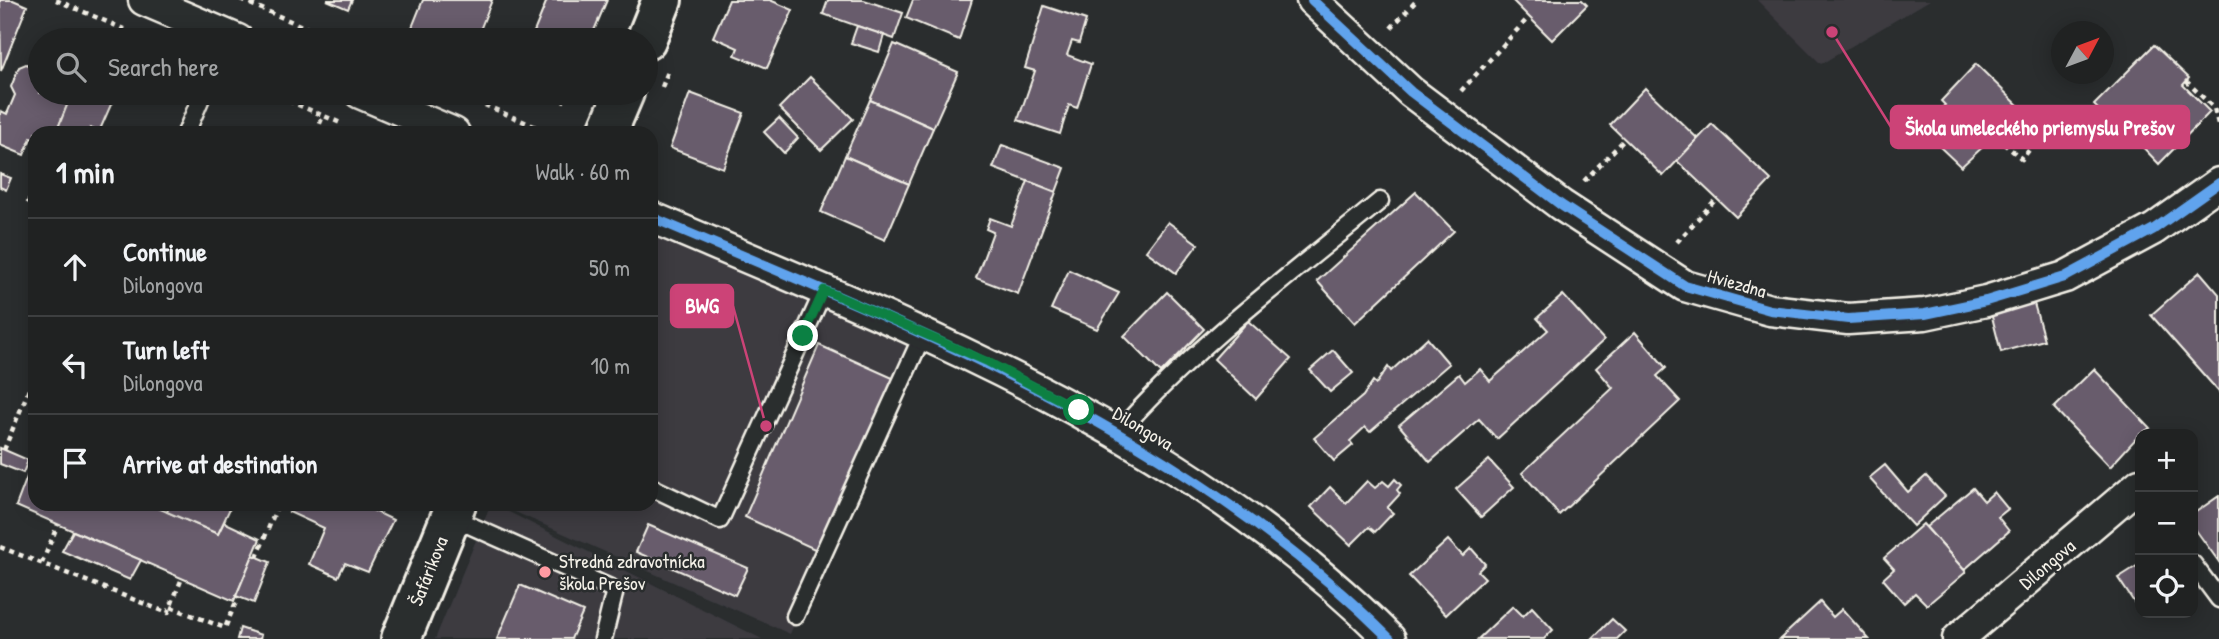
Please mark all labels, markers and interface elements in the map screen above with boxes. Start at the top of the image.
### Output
north arrow [2051,21,2114,84]
search box [28,28,658,105]
icon: search [52,48,90,86]
text: Search here [108,49,219,84]
callout: Škola umeleckého priemyslu Prešov [1891,106,2189,148]
text: Škola umeleckého priemyslu Prešov [1905,113,2175,143]
text: 1 min [56,152,114,192]
text: Walk · 60 m [536,156,630,187]
text: Continue [123,234,207,269]
icon: ahead [56,248,94,286]
text: 50 m [589,252,630,283]
street label: Hviezdna [1705,262,1770,304]
text: Dilongova [123,269,203,300]
callout: BWG [671,285,733,327]
text: BWG [685,291,720,320]
route end [787,320,818,351]
text: Turn left [123,332,209,367]
icon: left [56,346,94,384]
text: 10 m [590,350,630,381]
text: Dilongova [123,367,203,398]
route start [1063,394,1094,425]
street label: Dilongova [1108,400,1178,456]
map controls [2135,429,2198,618]
button: + [2135,429,2198,492]
icon: arrive [56,444,94,482]
text: Arrive at destination [123,446,318,481]
button: − [2135,492,2198,555]
street label: Šafárikova [402,532,454,610]
street label: Dilongova [2013,533,2081,595]
place label: Stredná zdravotnícka škola Prešov [559,548,705,596]
button: locate [2135,555,2198,618]
marker: Stredná zdravotnícka škola Prešov [537,564,553,580]

